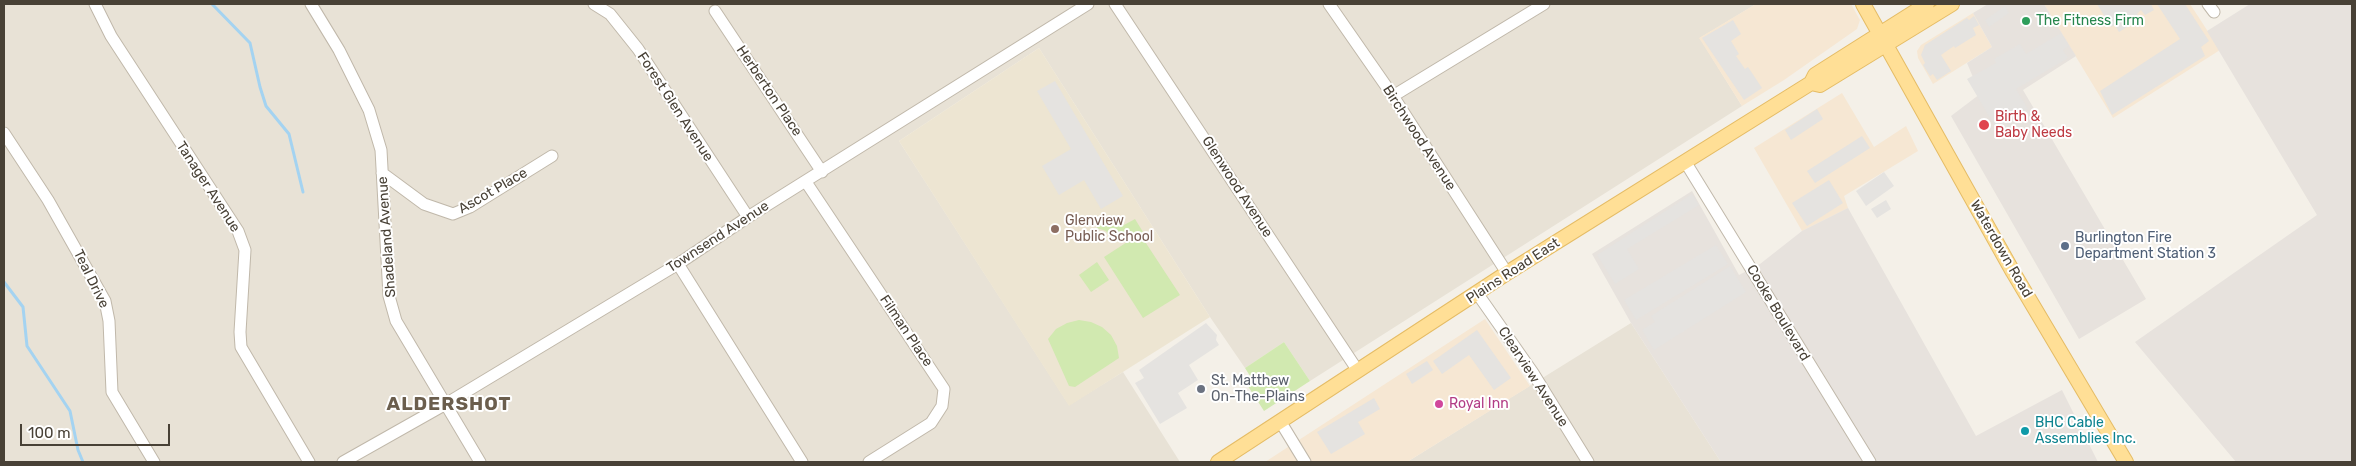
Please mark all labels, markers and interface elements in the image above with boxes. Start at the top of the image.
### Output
place label: The Fitness Firm [2036,13,2144,29]
marker: The Fitness Firm [2020,15,2032,27]
street label: Herberton Place [732,42,806,140]
street label: Forest Glen Avenue [633,49,717,165]
street label: Birchwood Avenue [1379,82,1459,194]
place label: Birth & Baby Needs [1995,109,2072,142]
marker: Birth & Baby Needs [1977,118,1991,132]
street label: Glenwood Avenue [1198,133,1276,241]
street label: Tanager Avenue [172,139,244,235]
street label: Ascot Place [456,165,530,217]
street label: Shadeland Avenue [374,176,400,298]
street label: Waterdown Road [1966,197,2036,301]
street label: Townsend Avenue [664,198,772,276]
place label: Glenview Public School [1065,213,1153,246]
marker: Glenview Public School [1049,223,1061,235]
place label: Burlington Fire Department Station 3 [2075,230,2216,262]
street label: Plains Road East [1463,235,1563,307]
marker: Burlington Fire Department Station 3 [2059,240,2071,252]
street label: Teal Drive [70,247,112,311]
street label: Cooke Boulevard [1743,262,1813,364]
street label: Filman Place [876,292,936,370]
street label: Clearview Avenue [1494,324,1572,430]
place label: St. Matthew On-The-Plains [1211,373,1305,406]
marker: St. Matthew On-The-Plains [1195,383,1207,395]
district label: ALDERSHOT [385,394,513,416]
place label: Royal Inn [1449,396,1509,412]
marker: Royal Inn [1433,398,1445,410]
scale bar [22,414,172,446]
place label: BHC Cable Assemblies Inc. [2035,415,2136,448]
text: 100 m [28,424,70,442]
marker: BHC Cable Assemblies Inc. [2019,425,2031,437]

